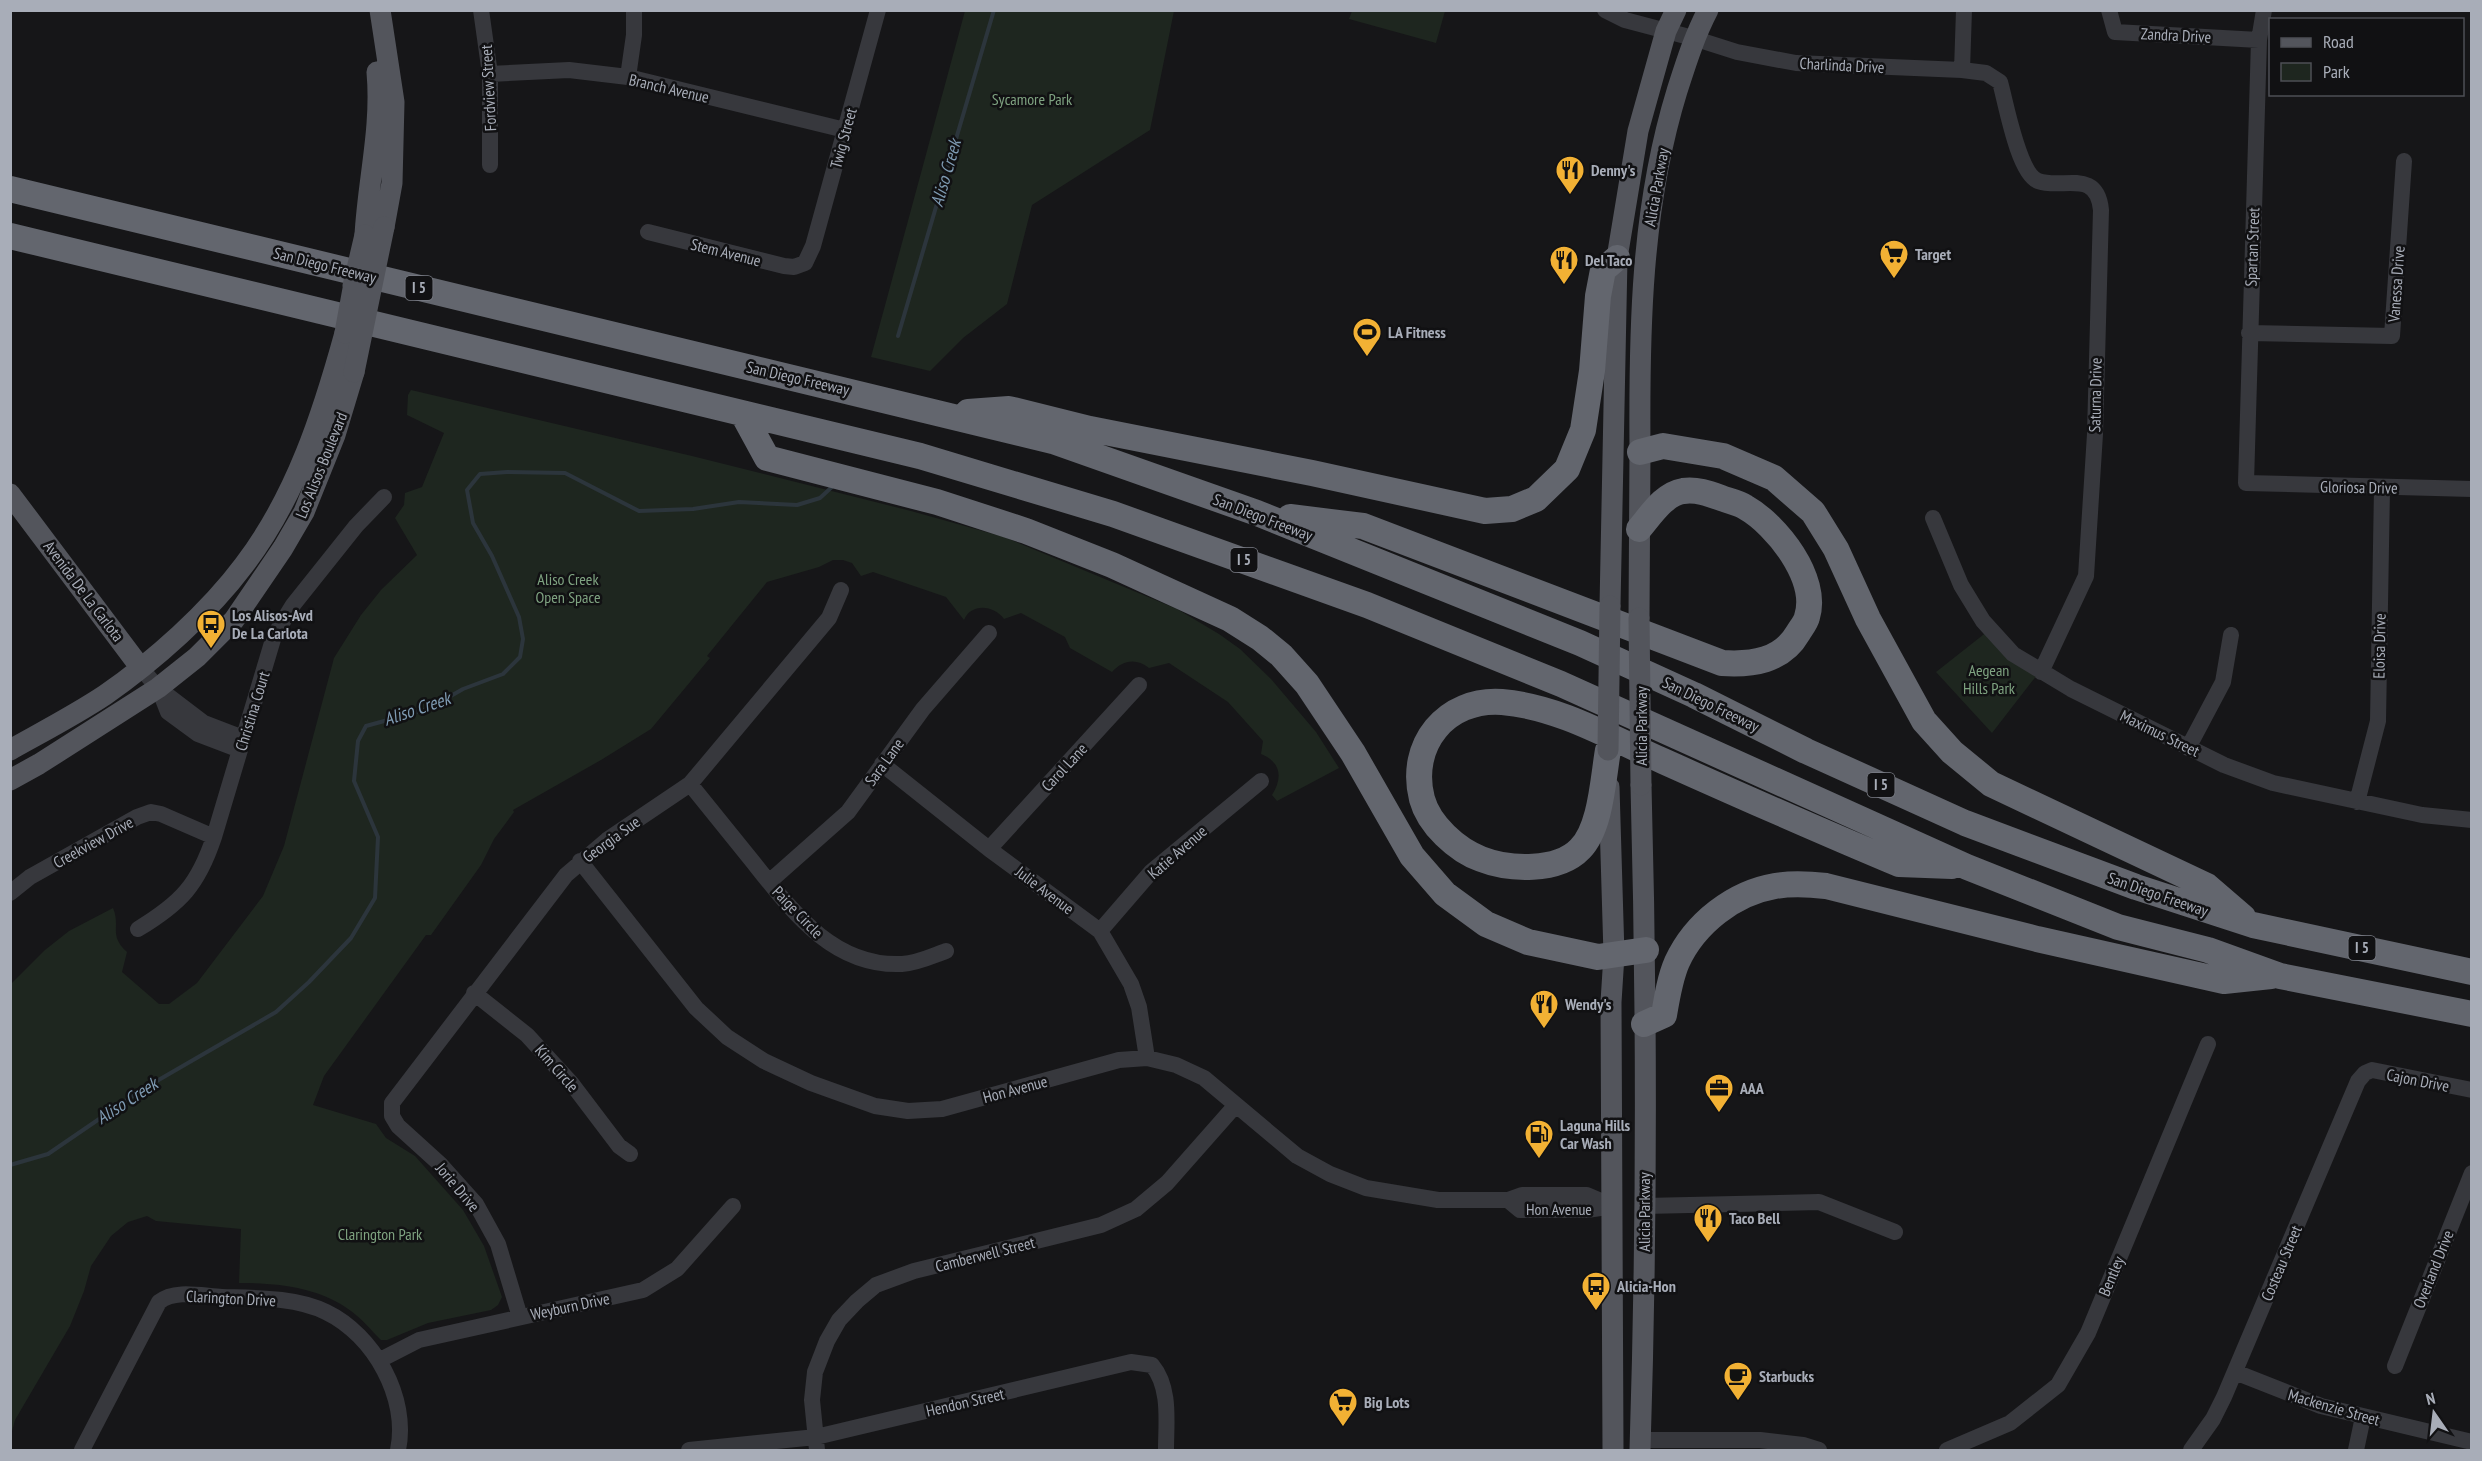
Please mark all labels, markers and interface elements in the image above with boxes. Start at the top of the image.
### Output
legend [2269,18,2464,96]
street label: Zandra Drive [2140,23,2212,47]
text: Road [2323,30,2354,53]
street label: Fordview Street [476,44,500,132]
street label: Charlinda Drive [1799,53,1885,77]
text: Park [2323,60,2350,83]
street label: Branch Avenue [627,69,711,107]
park label: Sycamore Park [992,89,1073,109]
street label: Twig Street [825,105,861,170]
water label: Aliso Creek [925,135,967,209]
street label: Alicia Parkway [1639,146,1673,228]
restaurant icon: Denny's [1554,154,1586,196]
place label: Denny's [1591,160,1636,180]
street label: Spartan Street [2241,206,2263,287]
street label: Stem Avenue [689,234,763,270]
supermarket icon: Target [1878,238,1910,280]
street label: San Diego Freeway [272,243,378,287]
restaurant icon: Del Taco [1548,244,1580,286]
place label: Target [1915,244,1951,264]
street label: Vanessa Drive [2383,245,2409,324]
place label: Del Taco [1585,250,1632,270]
road number: I 5 [406,276,432,300]
sports icon: LA Fitness [1351,316,1383,358]
place label: LA Fitness [1388,322,1446,342]
street label: San Diego Freeway [745,356,851,400]
street label: Saturna Drive [2084,357,2106,433]
street label: Los Alisos Boulevard [291,409,351,521]
street label: Gloriosa Drive [2320,476,2398,498]
street label: San Diego Freeway [1210,489,1316,545]
street label: Avenida De La Carlota [40,537,128,645]
road number: I 5 [1230,548,1258,572]
park label: Aliso Creek Open Space [535,569,601,607]
place label: Los Alisos-Avd De La Carlota [232,605,313,643]
bus stop icon: Los Alisos-Avd De La Carlota [195,608,227,650]
street label: Eloisa Drive [2368,613,2390,679]
park label: Aegean Hills Park [1963,660,2016,698]
street label: Christina Court [230,668,274,753]
street label: San Diego Freeway [1659,672,1763,736]
water label: Aliso Creek [380,686,455,731]
street label: Alicia Parkway [1631,686,1651,766]
street label: Maximus Street [2117,705,2204,761]
street label: Sara Lane [860,734,908,790]
street label: Carol Lane [1037,739,1091,795]
road number: I 5 [1868,773,1894,797]
street label: Georgia Sue [578,811,644,867]
street label: Creekview Drive [49,812,137,872]
street label: Katie Avenue [1143,821,1211,883]
street label: Julie Avenue [1011,861,1078,918]
street label: San Diego Freeway [2105,867,2211,921]
street label: Paige Circle [768,882,828,942]
road number: I 5 [2348,936,2376,960]
restaurant icon: Wendy's [1528,988,1560,1030]
place label: Wendy's [1564,994,1612,1014]
street label: Kim Circle [531,1040,583,1096]
street label: Cajon Drive [2385,1064,2451,1096]
water label: Aliso Creek [92,1071,164,1129]
street label: Hon Avenue [981,1071,1049,1107]
office icon: AAA [1703,1072,1735,1114]
place label: AAA [1739,1078,1765,1098]
place label: Laguna Hills Car Wash [1560,1115,1631,1153]
fuel station icon: Laguna Hills Car Wash [1523,1118,1555,1160]
street label: Jorie Drive [431,1158,484,1216]
street label: Alicia Parkway [1634,1172,1654,1252]
street label: Hon Avenue [1526,1199,1592,1219]
restaurant icon: Taco Bell [1692,1202,1724,1244]
place label: Taco Bell [1729,1208,1780,1228]
street label: Costeau Street [2256,1222,2306,1304]
park label: Clarington Park [338,1224,423,1244]
street label: Overland Drive [2408,1227,2458,1311]
street label: Camberwell Street [933,1232,1037,1276]
street label: Bentley [2094,1253,2128,1299]
bus stop icon: Alicia-Hon [1580,1270,1612,1312]
place label: Alicia-Hon [1616,1276,1676,1296]
street label: Clarington Drive [186,1286,276,1310]
street label: Weyburn Drive [529,1288,611,1324]
cafe icon: Starbucks [1722,1360,1754,1402]
place label: Starbucks [1759,1366,1814,1386]
street label: Hendon Street [924,1383,1007,1421]
north arrow [2404,1383,2464,1443]
street label: Mackenzie Street [2286,1384,2383,1430]
supermarket icon: Big Lots [1327,1386,1359,1428]
text: N [2424,1388,2437,1409]
place label: Big Lots [1364,1392,1410,1412]

